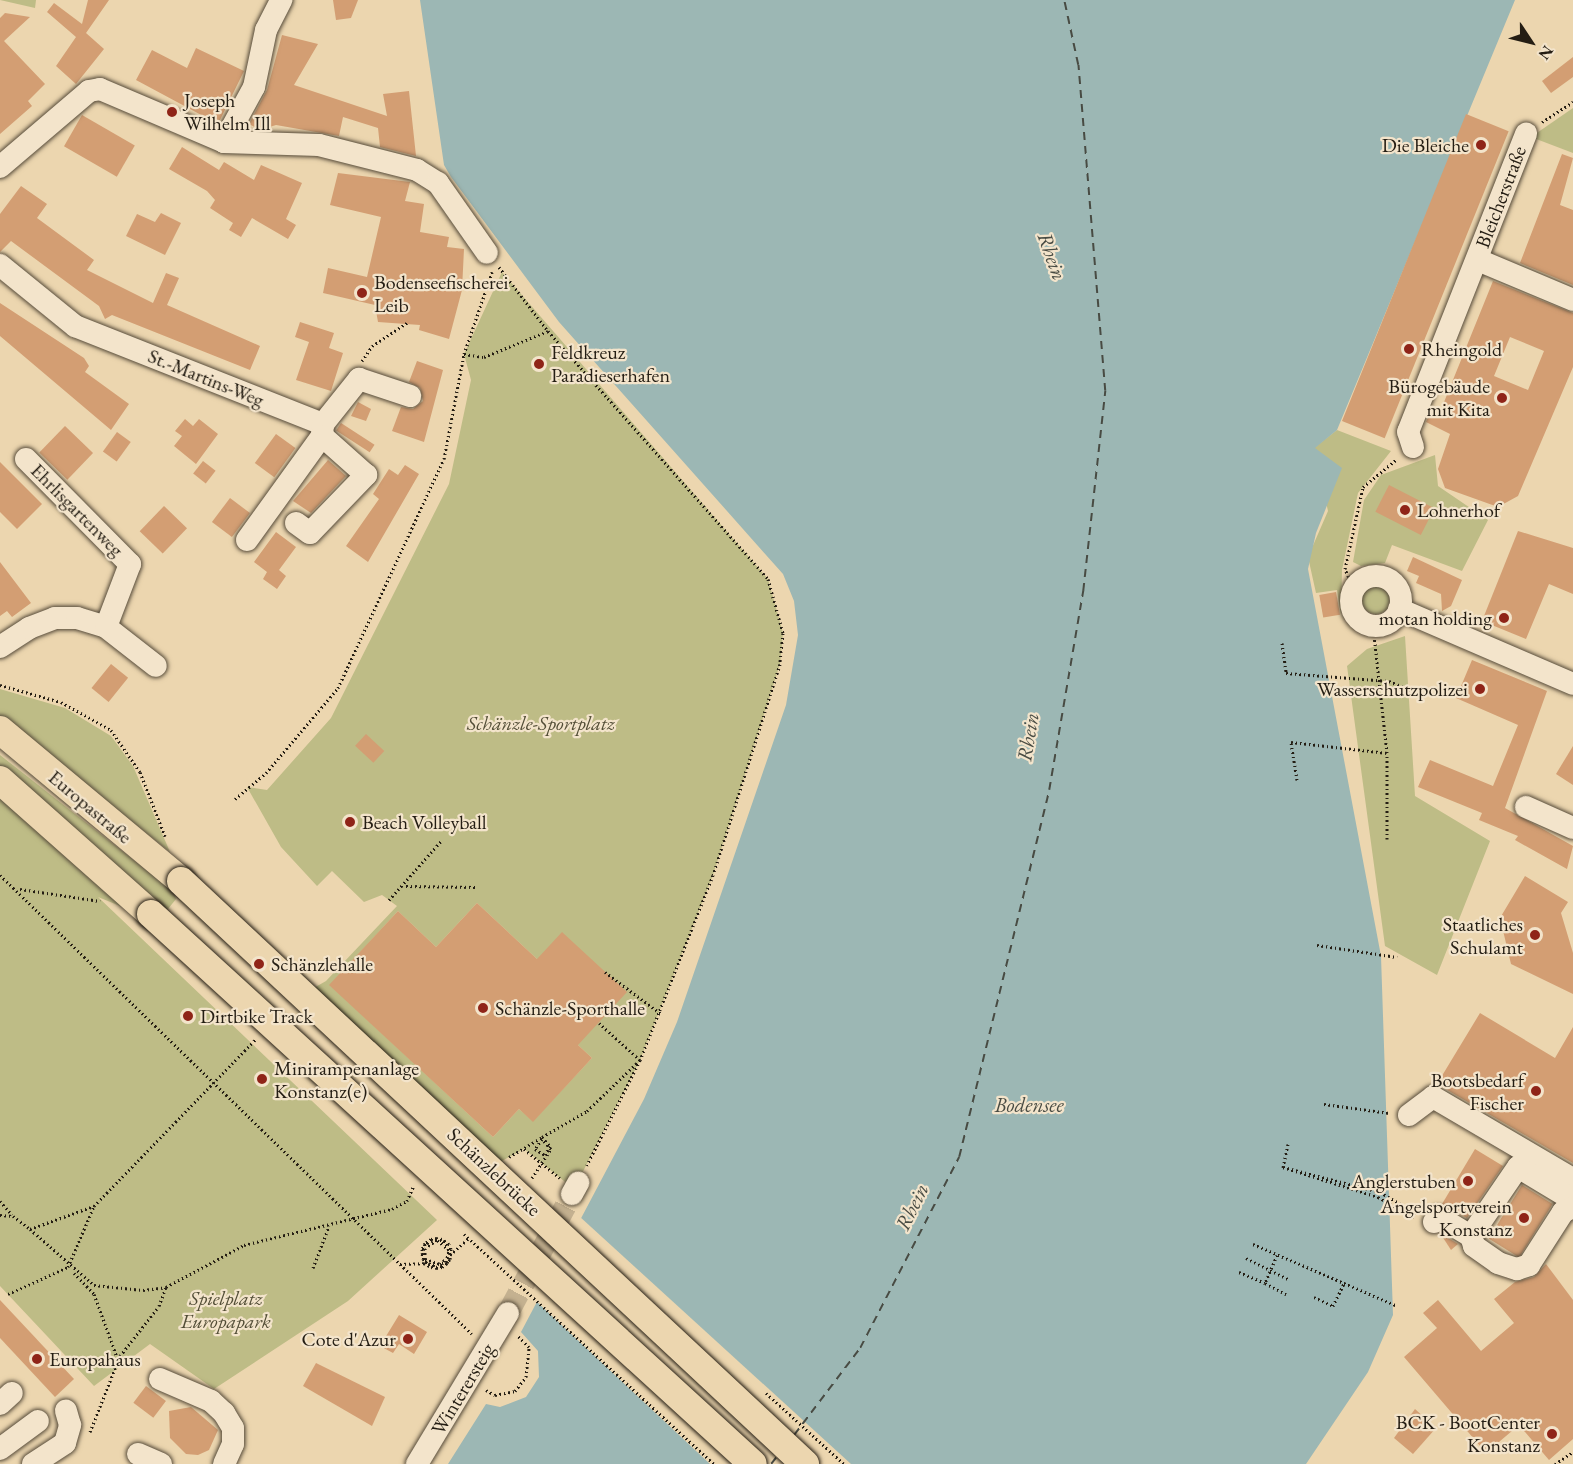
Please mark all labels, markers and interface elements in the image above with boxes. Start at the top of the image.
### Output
north arrow [1501,12,1561,72]
text: N [1534,41,1558,64]
place label: Joseph Wilhelm Ill [184,88,270,135]
marker: Joseph Wilhelm Ill [165,105,179,119]
place label: Die Bleiche [1382,133,1469,157]
marker: Die Bleiche [1474,138,1488,152]
street label: Bleicherstraße [1471,143,1531,251]
water label: Rhein [1032,229,1072,283]
place label: Bodenseefischerei Leib [374,270,508,317]
marker: Bodenseefischerei Leib [355,286,369,300]
place label: Rheingold [1421,337,1502,361]
place label: Feldkreuz Paradieserhafen [551,340,670,387]
marker: Rheingold [1402,342,1416,356]
street label: St.-Martins-Weg [144,344,268,412]
marker: Feldkreuz Paradieserhafen [532,357,546,371]
place label: Bürogebäude mit Kita [1388,374,1490,421]
marker: Bürogebäude mit Kita [1495,391,1509,405]
street label: Ehrlisgartenweg [26,459,128,561]
place label: Lohnerhof [1417,498,1500,522]
marker: Lohnerhof [1398,503,1412,517]
place label: motan holding [1379,606,1492,630]
marker: motan holding [1497,611,1511,625]
place label: Wasserschutzpolizei [1317,677,1468,701]
marker: Wasserschutzpolizei [1473,682,1487,696]
park label: Schänzle-Sportplatz [467,711,615,735]
water label: Rhein [1012,711,1044,763]
street label: Europastraße [43,765,137,849]
place label: Beach Volleyball [362,810,487,834]
marker: Beach Volleyball [343,815,357,829]
place label: Staatliches Schulamt [1443,912,1523,959]
marker: Staatliches Schulamt [1528,928,1542,942]
place label: Schänzlehalle [271,952,373,976]
marker: Schänzlehalle [252,957,266,971]
place label: Schänzle-Sporthalle [495,996,645,1020]
marker: Schänzle-Sporthalle [476,1001,490,1015]
place label: Dirtbike Track [200,1004,313,1028]
marker: Dirtbike Track [181,1009,195,1023]
place label: Minirampenanlage Konstanz(e) [274,1056,419,1103]
place label: Bootsbedarf Fischer [1431,1068,1524,1115]
marker: Minirampenanlage Konstanz(e) [255,1072,269,1086]
marker: Bootsbedarf Fischer [1529,1084,1543,1098]
water label: Bodensee [994,1092,1064,1118]
street label: Schänzlebrücke [442,1123,546,1221]
place label: Anglerstuben [1352,1169,1456,1193]
marker: Anglerstuben [1461,1174,1475,1188]
water label: Rhein [890,1180,934,1234]
place label: Angelsportverein Konstanz [1381,1194,1512,1241]
marker: Angelsportverein Konstanz [1517,1211,1531,1225]
park label: Spielplatz Europapark [181,1286,271,1333]
place label: Cote d'Azur [302,1327,396,1351]
marker: Cote d'Azur [401,1332,415,1346]
street label: Winterersteig [426,1339,500,1439]
place label: Europahaus [49,1347,141,1371]
marker: Europahaus [30,1352,44,1366]
place label: BCK - BootCenter Konstanz [1396,1410,1540,1457]
marker: BCK - BootCenter Konstanz [1545,1427,1559,1441]

